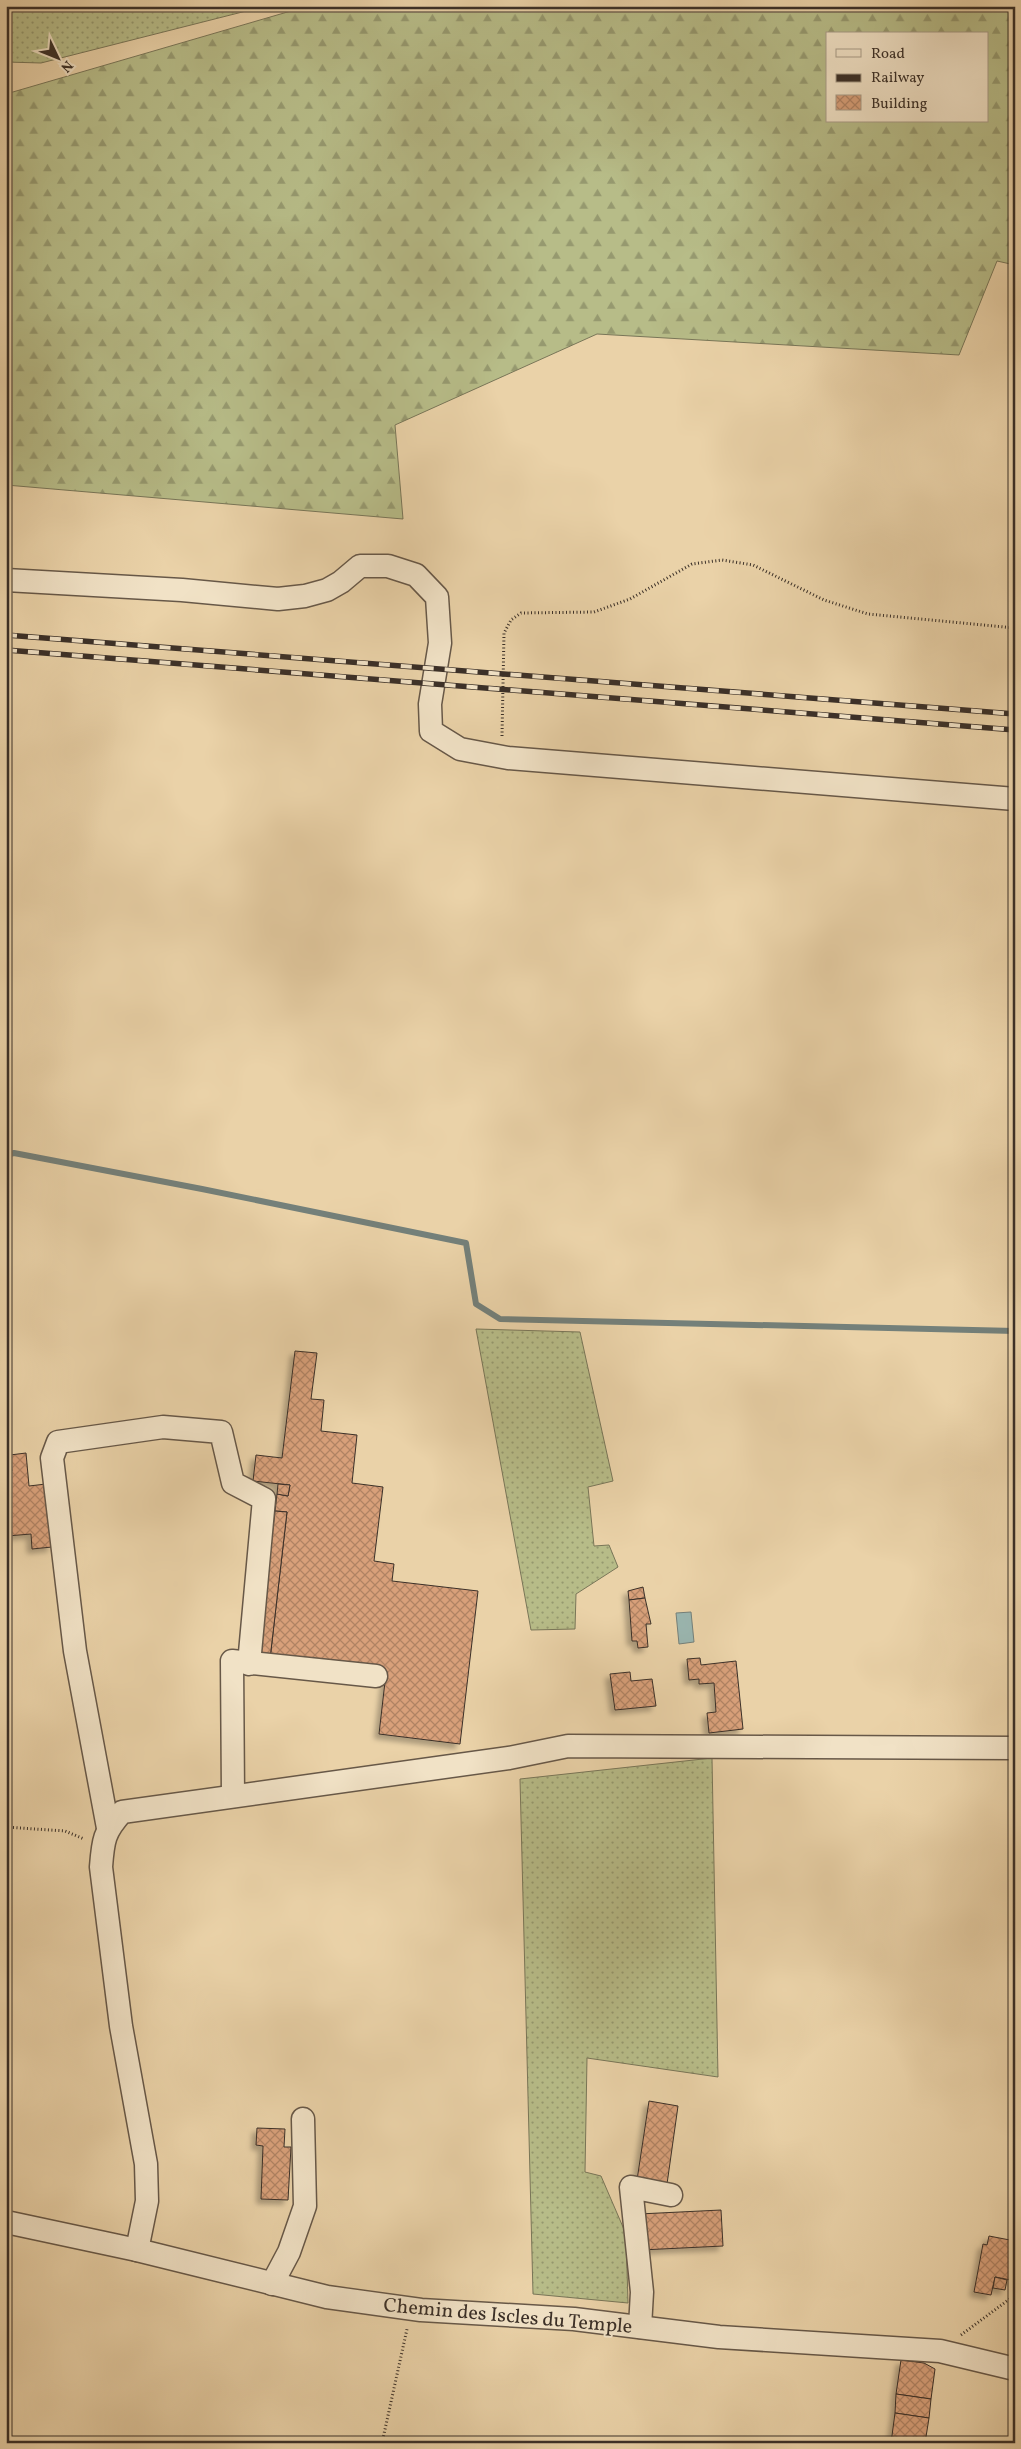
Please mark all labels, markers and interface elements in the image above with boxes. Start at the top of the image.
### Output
north arrow [32,32,82,82]
legend [826,32,988,122]
text: Road [871,44,905,65]
text: N [56,56,77,76]
text: Railway [871,68,924,89]
text: Building [871,94,928,115]
street label: Chemin des Iscles du Temple [382,2292,633,2342]

